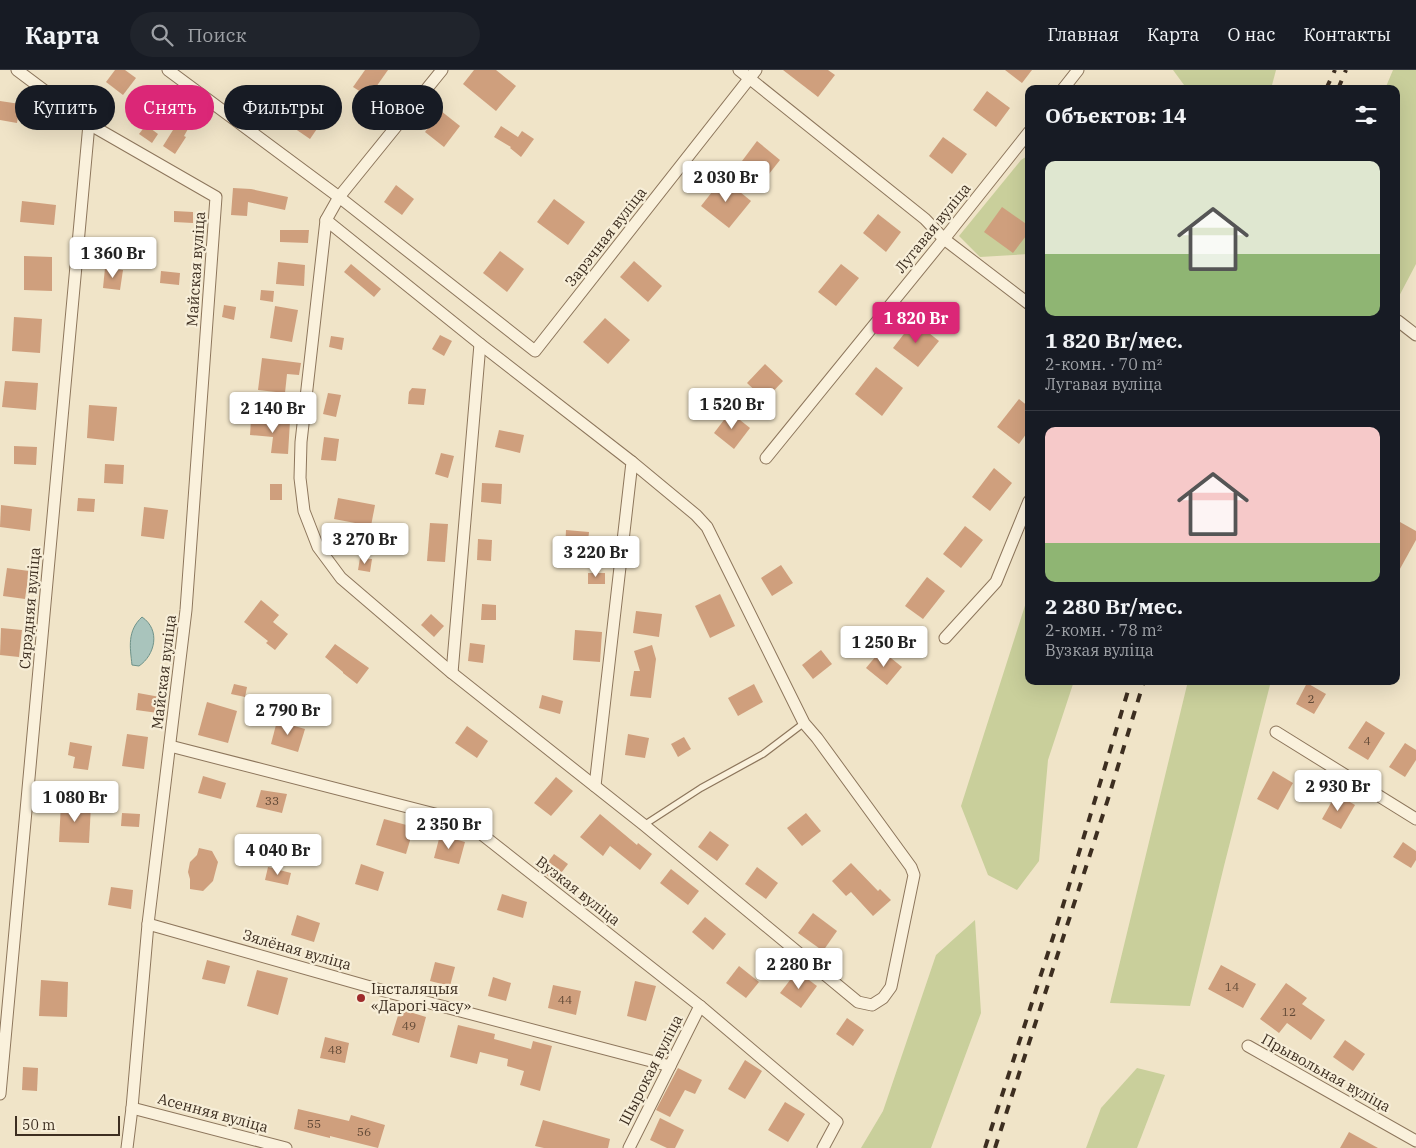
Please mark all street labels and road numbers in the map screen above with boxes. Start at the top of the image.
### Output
street label: Лугавая вуліца [891,179,975,276]
street label: Зарэчная вуліца [561,183,650,290]
street label: Майская вуліца [182,211,209,327]
street label: Сярэдняя вуліца [15,546,44,670]
street label: Майская вуліца [147,614,180,730]
street label: Вузкая вуліца [532,852,624,929]
street label: Зялёная вуліца [241,925,354,974]
street label: Шырокая вуліца [615,1011,687,1128]
street label: Прывольная вуліца [1258,1029,1394,1116]
street label: Асенняя вуліца [156,1089,271,1136]

